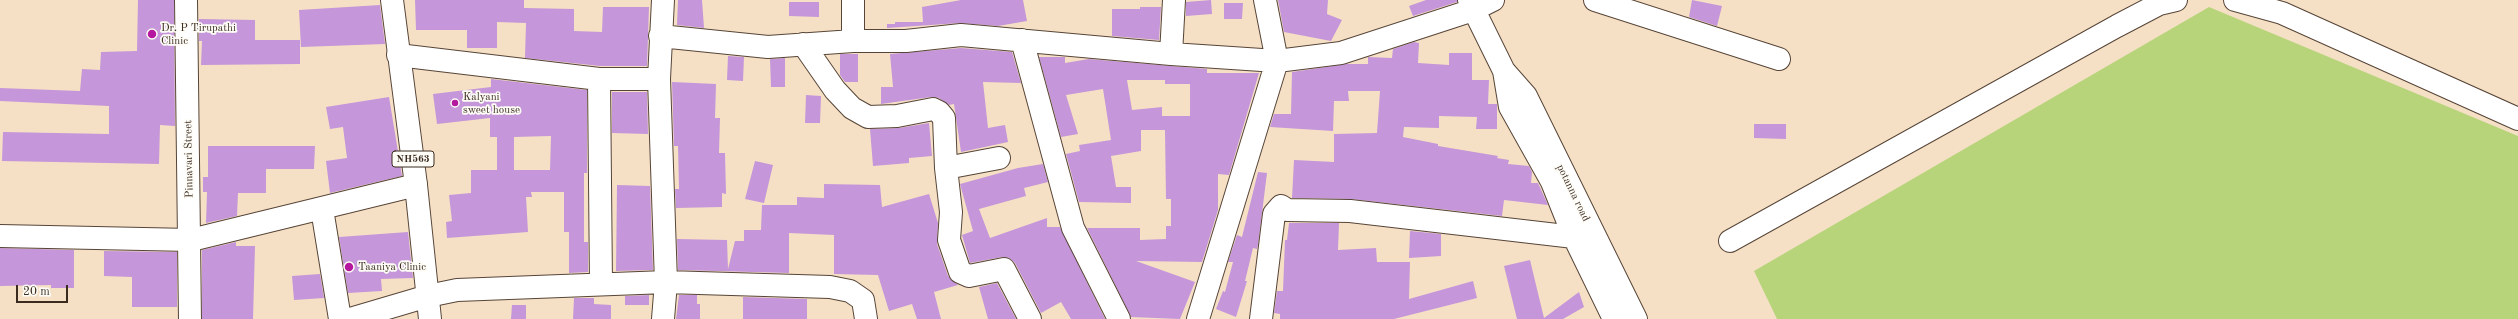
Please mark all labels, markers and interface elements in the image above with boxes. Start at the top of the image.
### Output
place label: Dr. P Tirupathi Clinic [161,21,236,47]
marker: Dr. P Tirupathi Clinic [146,28,158,40]
place label: Kalyani sweet house [463,90,520,116]
marker: Kalyani sweet house [450,98,460,108]
street label: Pinnavari Street [182,120,196,198]
road number: NH563 [392,151,434,167]
street label: potanna road [1553,162,1593,224]
place label: Taaniya Clinic [358,260,426,274]
marker: Taaniya Clinic [343,261,355,273]
scale bar [18,277,70,303]
text: 20 m [23,286,50,298]

